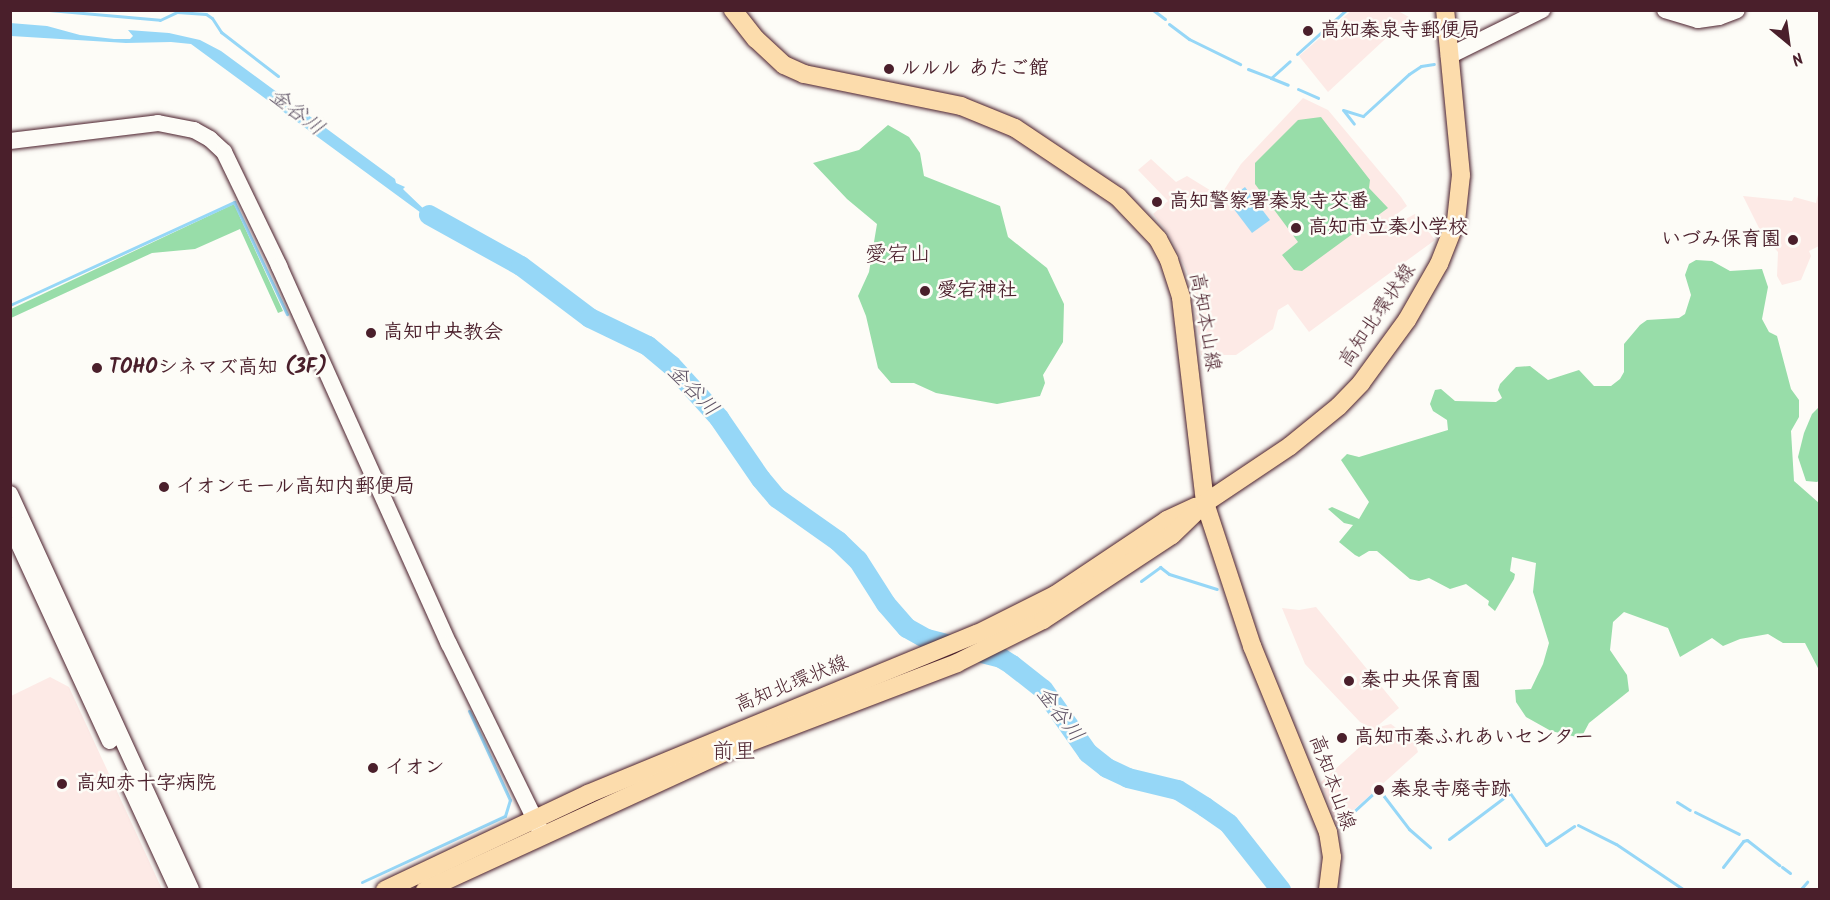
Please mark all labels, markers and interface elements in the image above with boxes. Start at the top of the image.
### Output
north arrow [1758,12,1818,72]
place label: 高知秦泉寺郵便局 [1320,19,1480,43]
marker: 高知秦泉寺郵便局 [1301,24,1315,38]
text: N [1786,45,1807,72]
place label: ルルル あたご館 [901,57,1049,81]
marker: ルルル あたご館 [882,62,896,76]
water label: 金谷川 [263,84,329,142]
place label: 高知警察署秦泉寺交番 [1169,190,1369,214]
marker: 高知警察署秦泉寺交番 [1150,195,1164,209]
place label: 高知市立秦小学校 [1308,216,1468,240]
marker: 高知市立秦小学校 [1289,221,1303,235]
place label: いづみ保育園 [1661,228,1781,252]
marker: いづみ保育園 [1786,233,1800,247]
district label: 愛宕山 [865,243,931,269]
street label: 高知北環状線 [1335,260,1421,372]
street label: 高知本山線 [1183,271,1225,373]
place label: 愛宕神社 [937,279,1017,303]
marker: 愛宕神社 [918,284,932,298]
place label: 高知中央教会 [383,321,503,345]
marker: 高知中央教会 [364,326,378,340]
place label: TOHOシネマズ高知 (3F) [109,356,327,380]
water label: 金谷川 [661,360,723,422]
marker: TOHOシネマズ高知 (3F) [90,361,104,375]
place label: イオンモール高知内郵便局 [176,475,416,499]
marker: イオンモール高知内郵便局 [157,480,171,494]
street label: 高知北環状線 [732,651,852,719]
place label: 秦中央保育園 [1361,669,1481,693]
marker: 秦中央保育園 [1342,674,1356,688]
water label: 金谷川 [1030,682,1088,748]
place label: 高知市秦ふれあいセンター [1354,726,1594,750]
marker: 高知市秦ふれあいセンター [1335,731,1349,745]
street label: 高知本山線 [1303,732,1359,834]
district label: 前里 [712,740,756,766]
place label: イオン [385,756,445,780]
marker: イオン [366,761,380,775]
place label: 高知赤十字病院 [76,772,216,796]
marker: 高知赤十字病院 [53,775,71,793]
place label: 秦泉寺廃寺跡 [1391,778,1511,802]
marker: 秦泉寺廃寺跡 [1372,783,1386,797]

